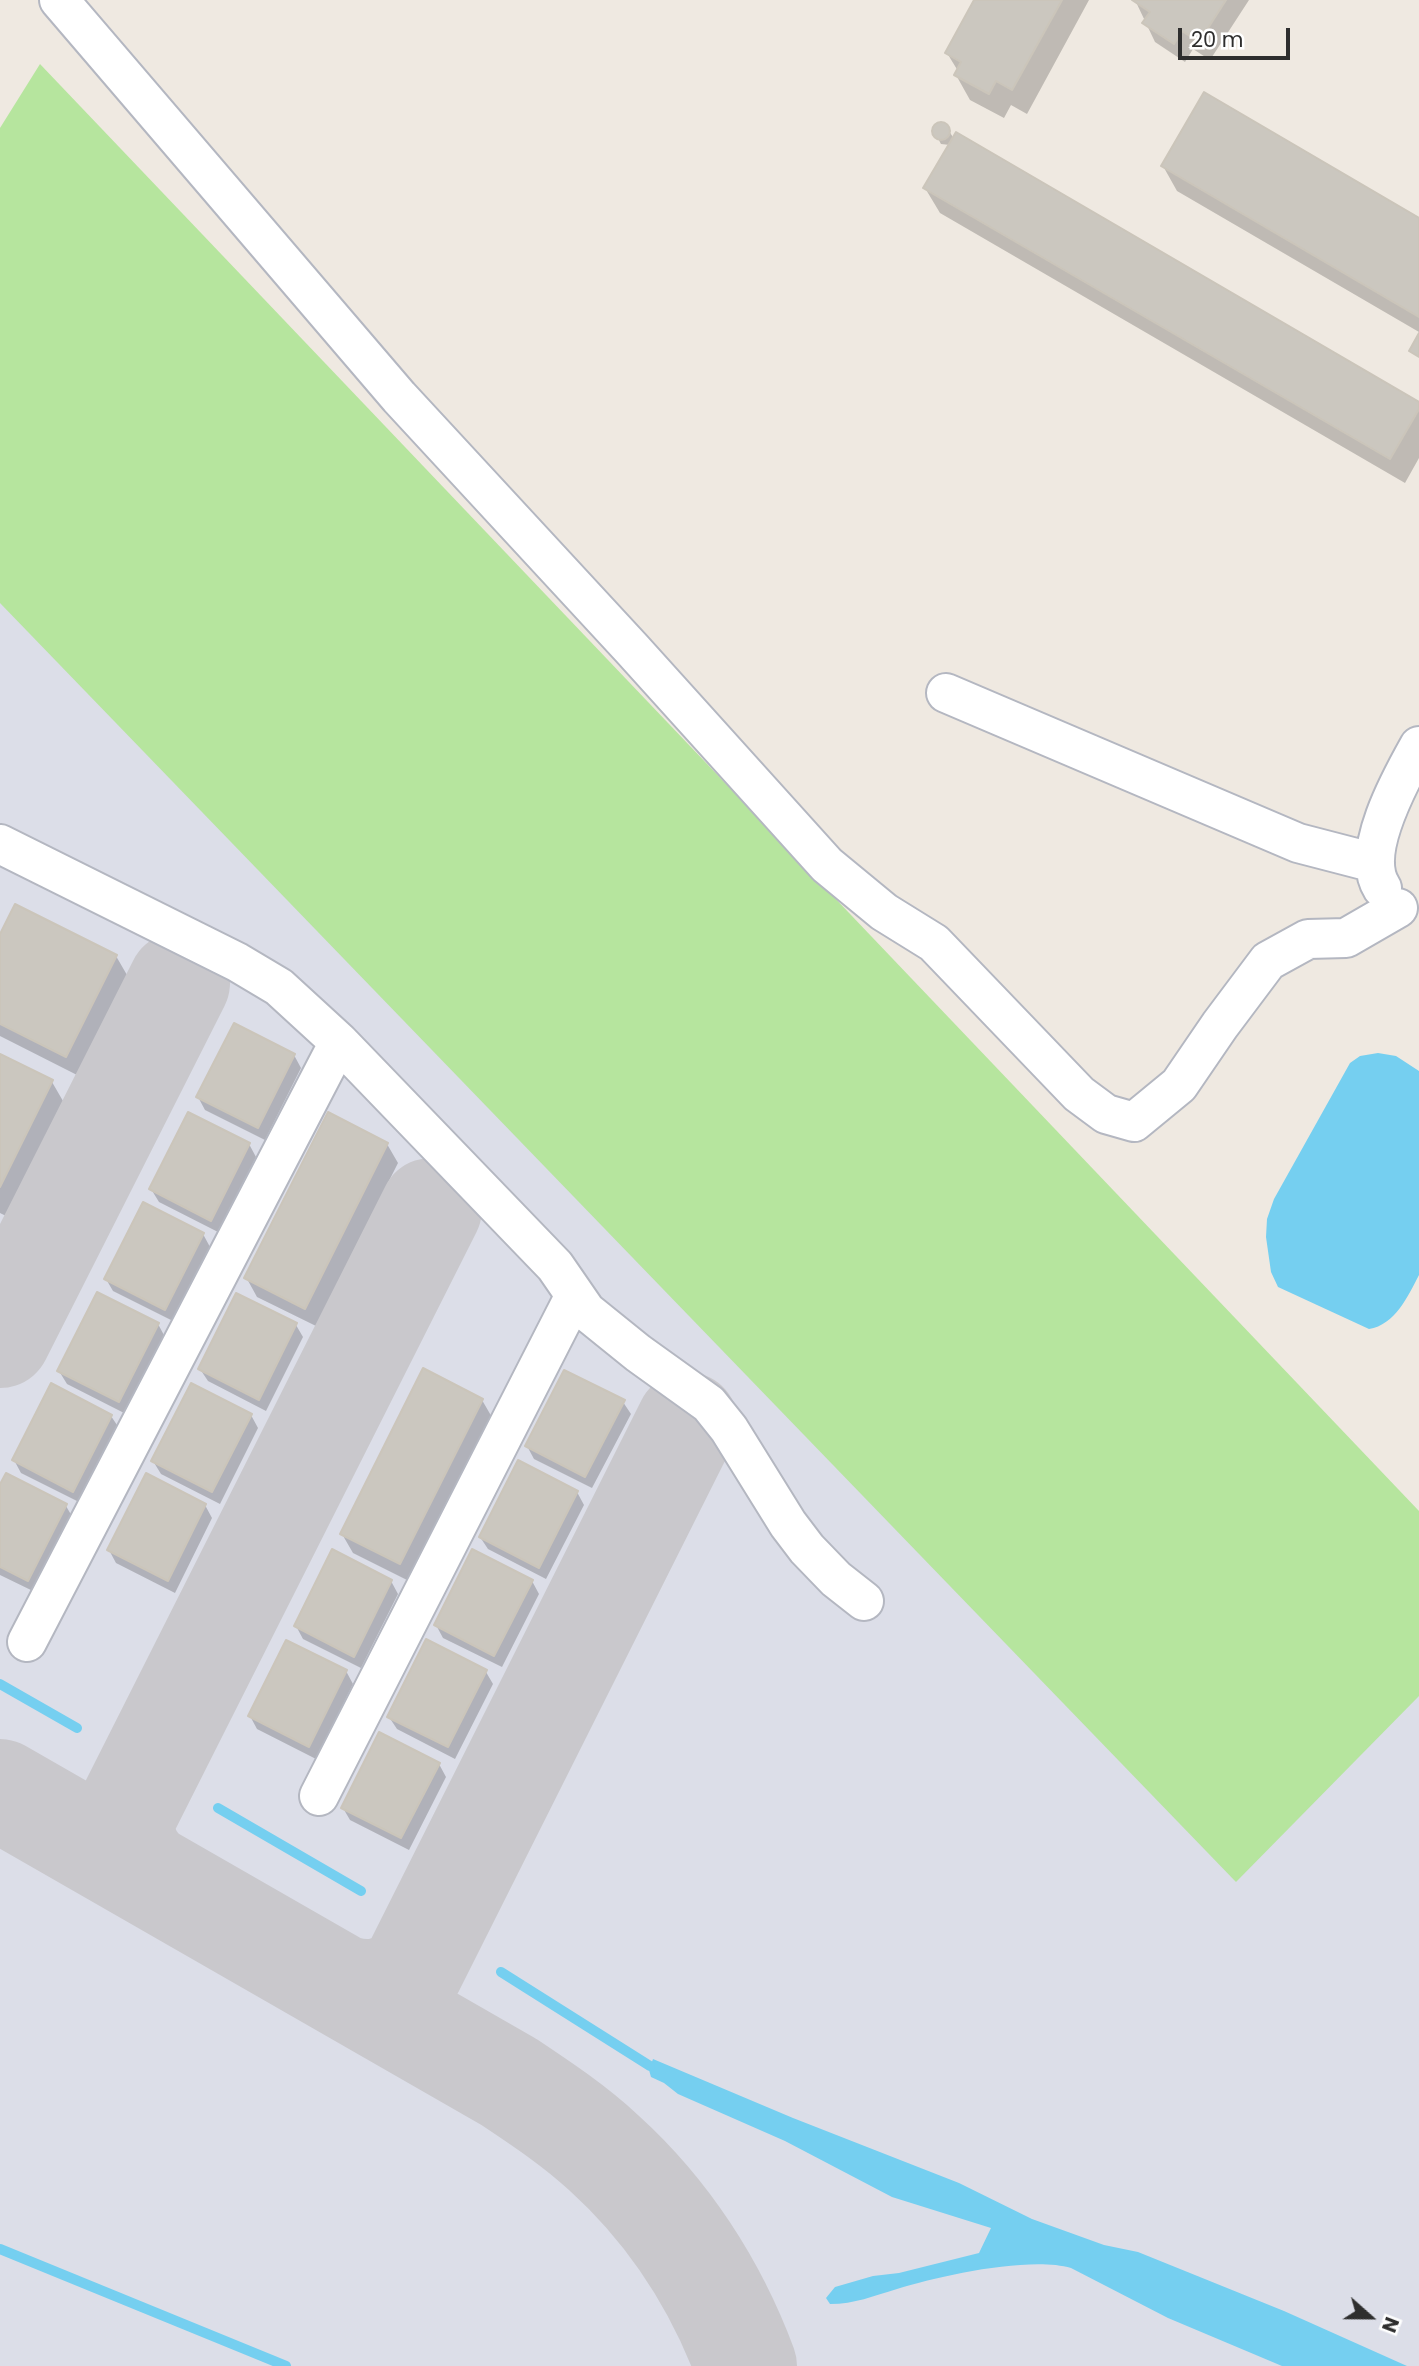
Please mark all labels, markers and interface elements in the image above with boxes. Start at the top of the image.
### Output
scale bar [1181,14,1293,58]
text: 20 m [1191,25,1244,54]
north arrow [1335,2282,1405,2352]
text: N [1375,2313,1405,2336]

